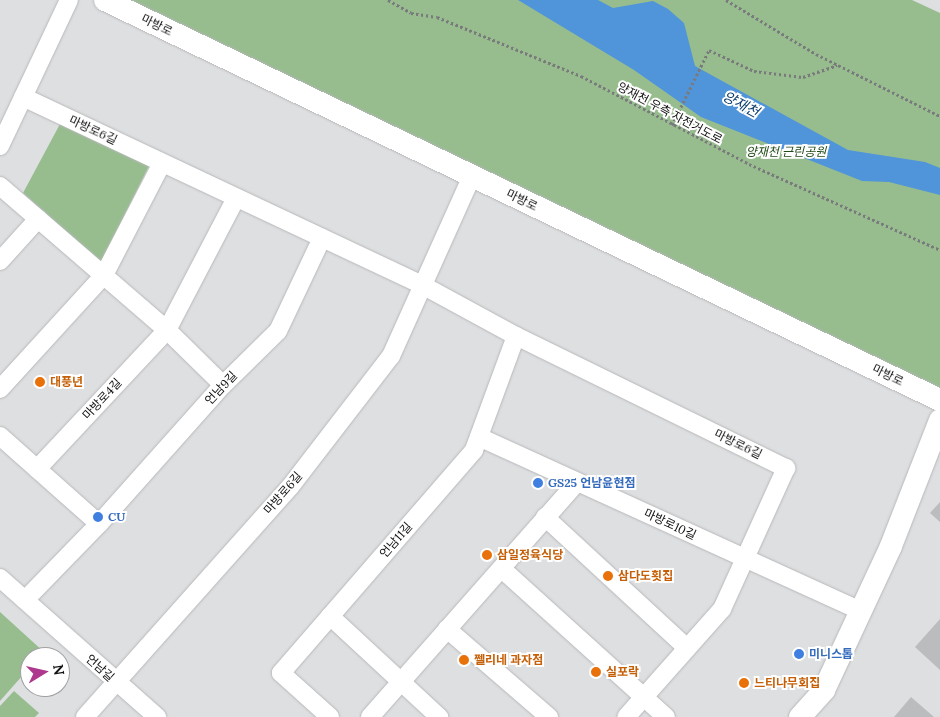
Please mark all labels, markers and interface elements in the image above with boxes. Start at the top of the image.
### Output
street label: 마방로 [139,11,175,39]
street label: 양재천 우측 자전거도로 [615,79,725,147]
water label: 양재천 [720,88,762,120]
street label: 마방로6길 [67,113,119,147]
park label: 양재천 근린공원 [746,145,826,159]
street label: 마방로 [504,186,540,214]
street label: 마방로 [870,361,906,389]
street label: 언남9길 [202,368,240,408]
place label: 대풍년 [50,375,83,389]
marker: 대풍년 [34,376,46,388]
street label: 마방로4길 [79,376,125,422]
street label: 마방로6길 [712,426,764,462]
street label: 마방로6길 [261,469,305,517]
place label: GS25 언남윤현점 [548,476,635,490]
marker: GS25 언남윤현점 [532,477,544,489]
street label: 마방로10길 [642,506,698,542]
place label: CU [108,510,125,524]
marker: CU [92,511,104,523]
street label: 언남11길 [377,519,415,561]
place label: 삼일정육식당 [497,548,563,562]
marker: 삼일정육식당 [481,549,493,561]
place label: 삼다도횟집 [618,569,673,583]
marker: 삼다도횟집 [602,570,614,582]
north arrow [20,647,70,697]
place label: 미니스톱 [809,647,853,661]
marker: 미니스톱 [793,648,805,660]
street label: 언남길 [83,652,117,684]
place label: 쩰리네 과자점 [474,653,543,667]
marker: 쩰리네 과자점 [458,654,470,666]
text: N [49,663,69,677]
place label: 실포락 [606,665,639,679]
marker: 실포락 [590,666,602,678]
place label: 느티나무회집 [754,676,820,690]
marker: 느티나무회집 [738,677,750,689]

